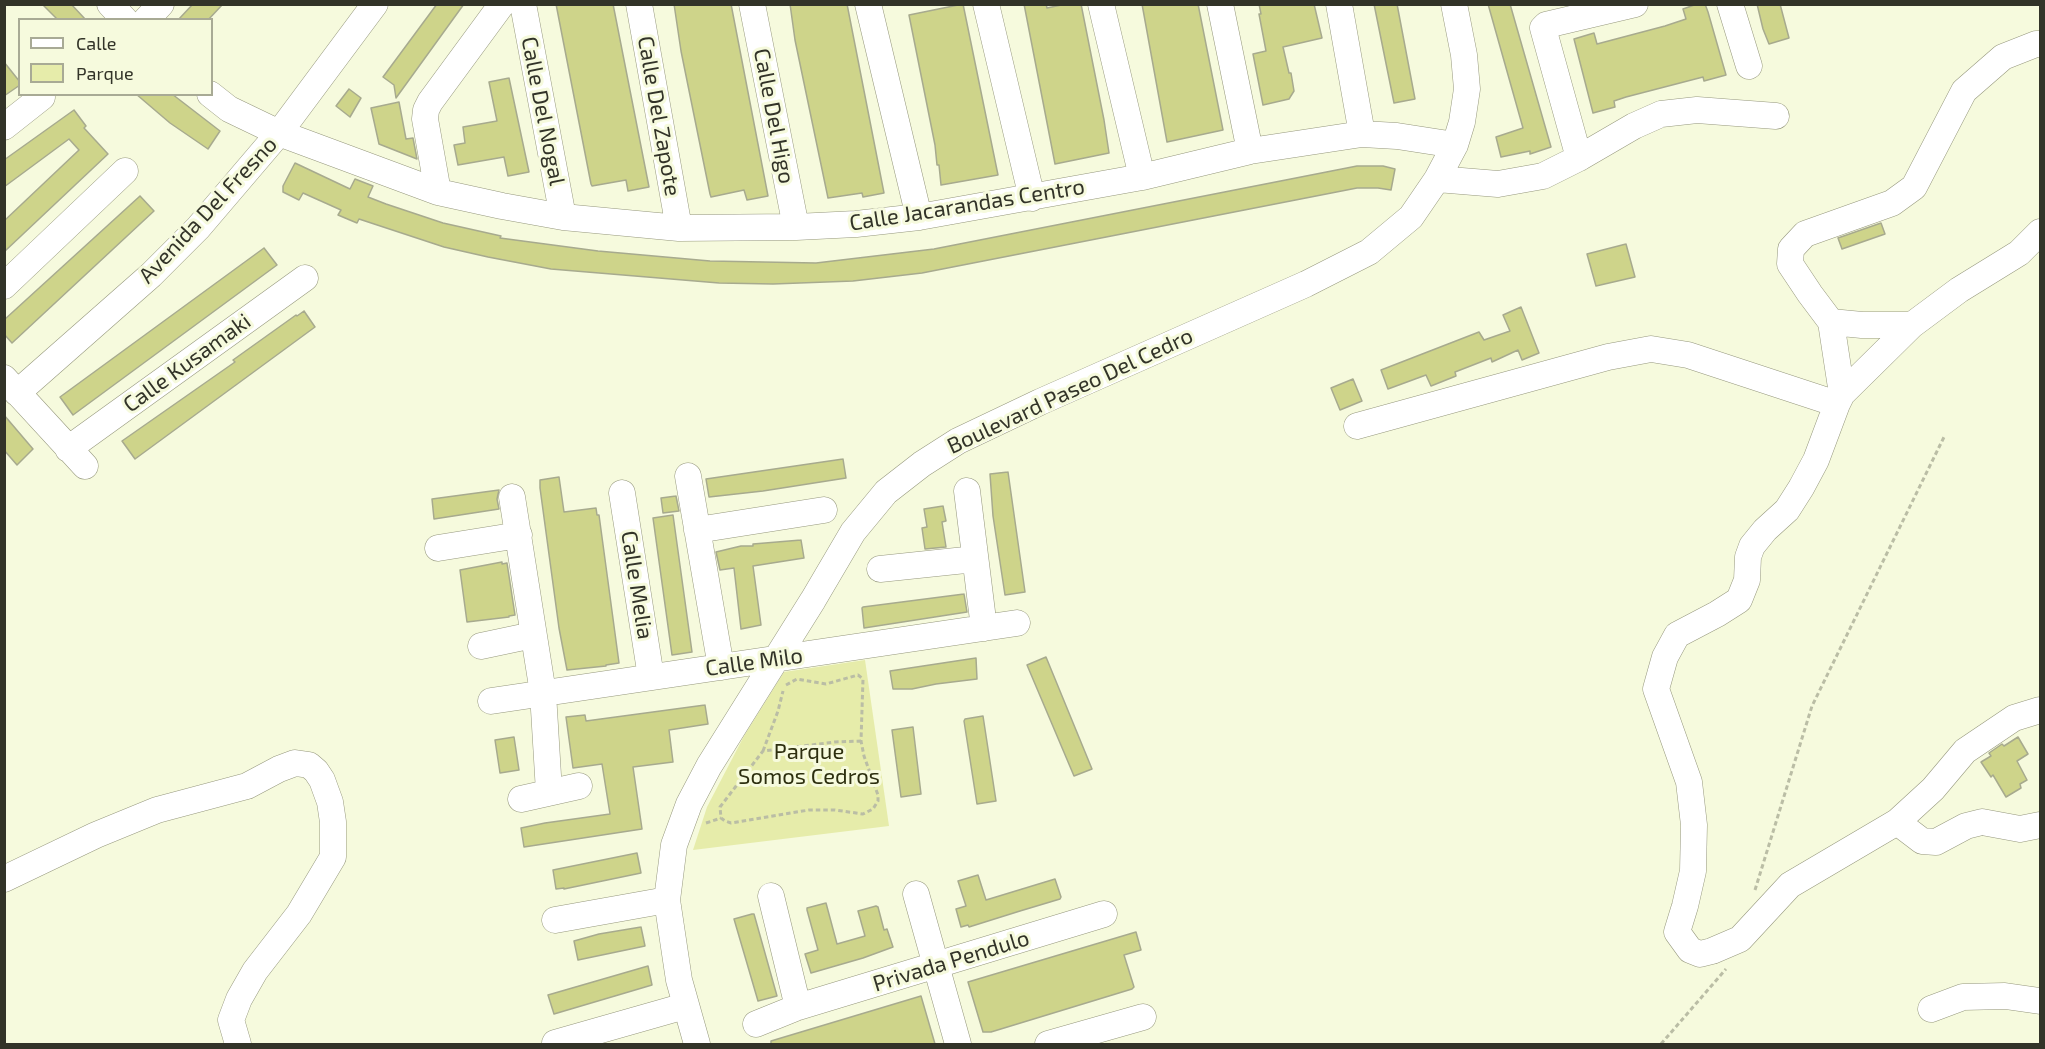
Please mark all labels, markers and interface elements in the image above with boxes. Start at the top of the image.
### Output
legend [18,18,213,96]
text: Calle [76,32,117,54]
street label: Calle Del Nogal [516,34,570,188]
street label: Calle Del Zapote [632,34,686,198]
street label: Calle Del Higo [748,46,800,186]
text: Parque [76,62,134,84]
street label: Avenida Del Fresno [133,131,283,289]
street label: Calle Jacarandas Centro [848,173,1086,237]
street label: Calle Kusamaki [118,308,256,418]
street label: Boulevard Paseo Del Cedro [943,322,1197,460]
street label: Calle Melia [615,529,659,641]
street label: Calle Milo [704,642,804,682]
park label: Parque Somos Cedros [738,739,880,790]
street label: Privada Pendulo [870,925,1032,997]

